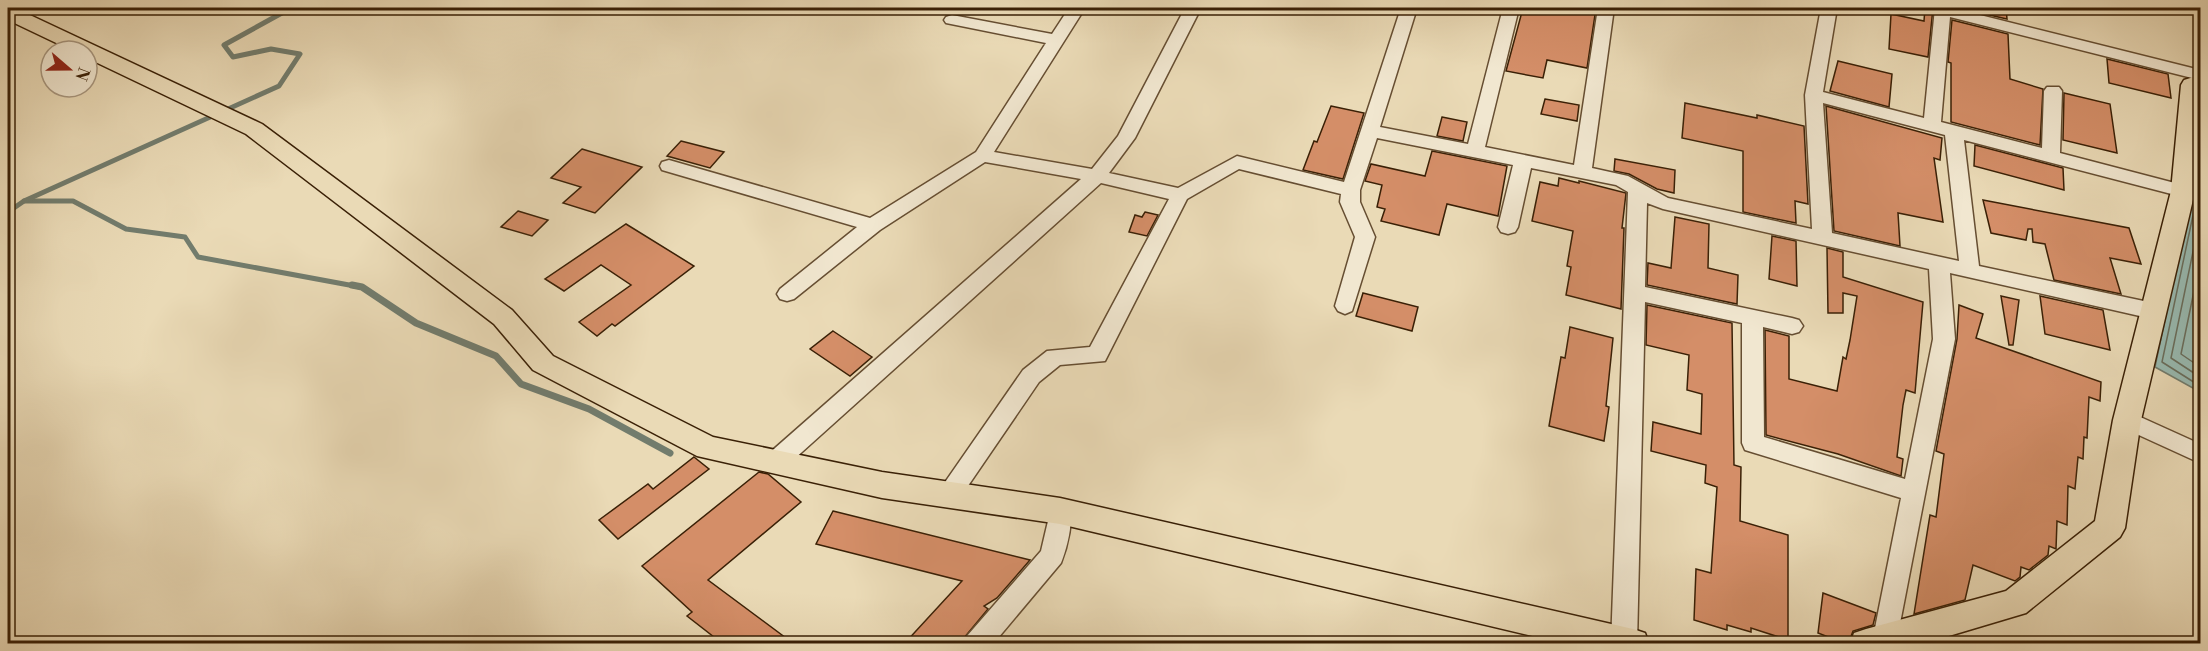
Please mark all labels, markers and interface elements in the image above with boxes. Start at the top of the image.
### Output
north arrow [39,39,99,99]
text: N [70,64,94,83]

